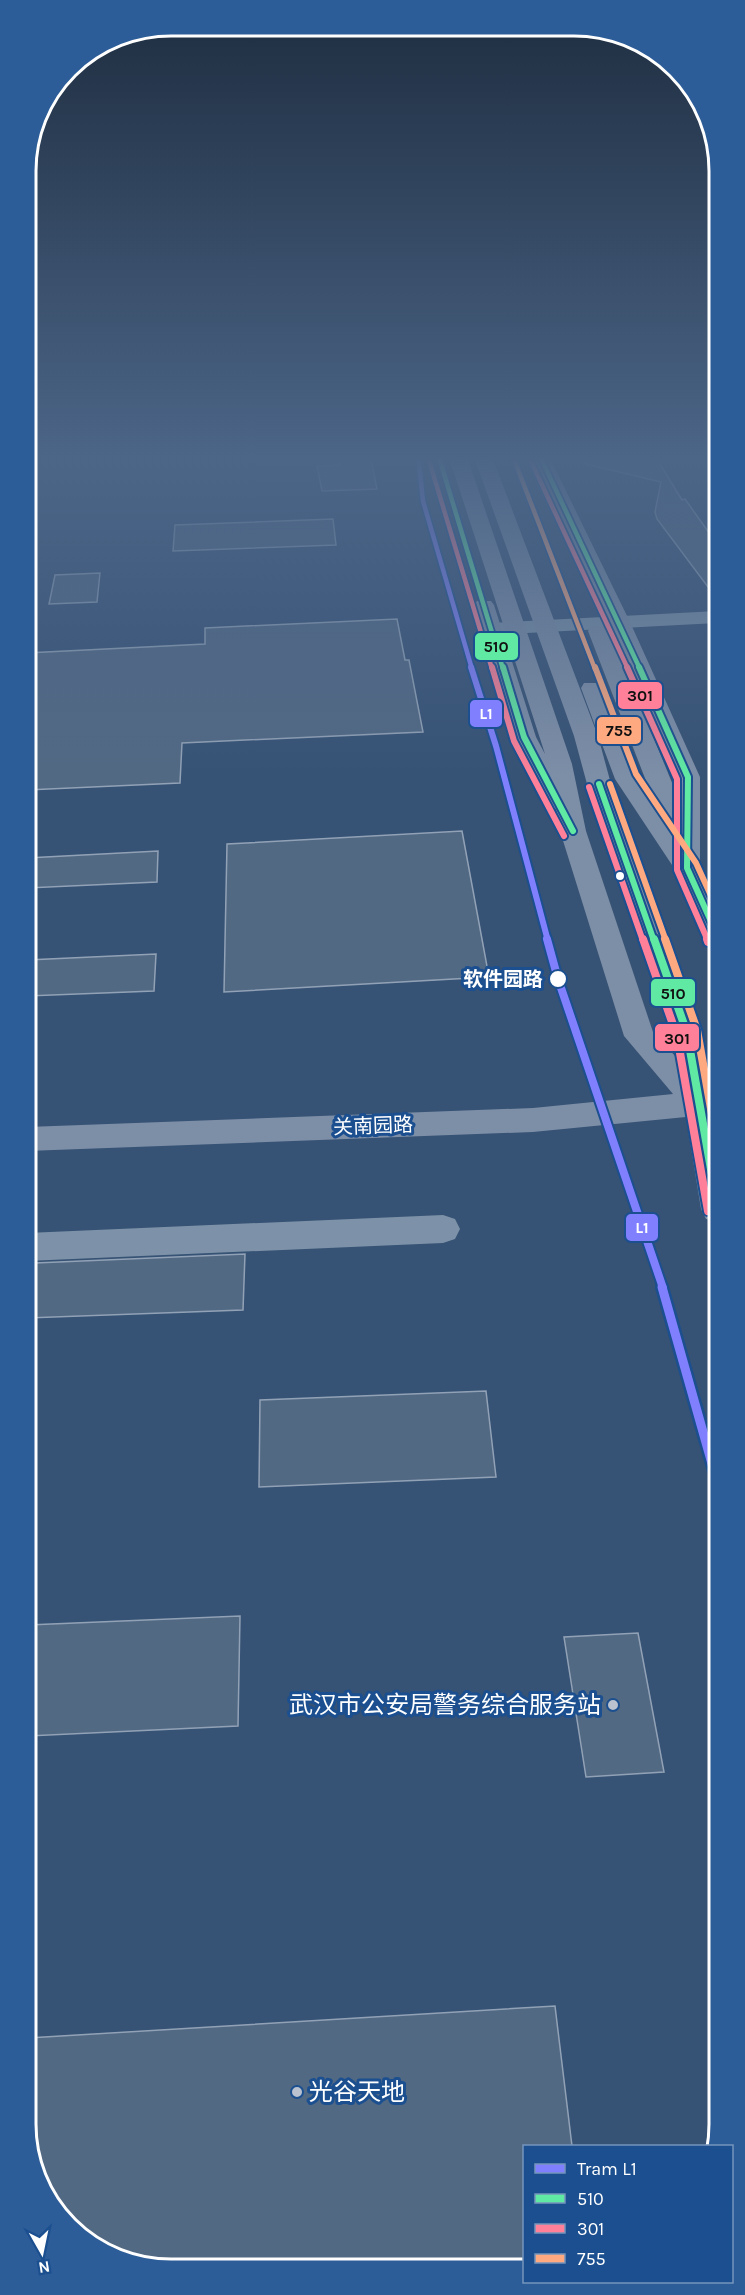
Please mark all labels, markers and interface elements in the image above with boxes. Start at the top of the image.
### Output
line badge: 510 [474,632,519,661]
text: 510 [483,637,509,656]
line badge: 301 [617,681,663,710]
text: 301 [627,686,653,705]
line badge: L1 [469,699,503,728]
text: L1 [479,704,493,723]
line badge: 755 [596,716,642,745]
text: 755 [606,721,632,740]
unlabelled marker [614,870,626,882]
place label: 软件园路 [463,968,543,991]
marker: 软件园路 [548,969,568,989]
line badge: 510 [650,978,696,1007]
text: 510 [660,984,686,1003]
line badge: 301 [654,1023,700,1052]
text: 301 [664,1029,690,1048]
street label: 关南园路 [333,1113,413,1139]
line badge: L1 [625,1213,659,1242]
text: L1 [635,1218,649,1237]
place label: 武汉市公安局警务综合服务站 [289,1691,601,1719]
marker: 武汉市公安局警务综合服务站 [606,1698,620,1712]
place label: 光谷天地 [309,2078,405,2106]
marker: 光谷天地 [290,2085,304,2099]
legend [523,2145,733,2283]
text: Tram L1 [577,2158,637,2180]
text: 510 [577,2188,604,2210]
text: 301 [577,2218,604,2240]
north arrow [12,2223,72,2283]
text: 755 [577,2248,606,2270]
text: N [37,2257,51,2278]

